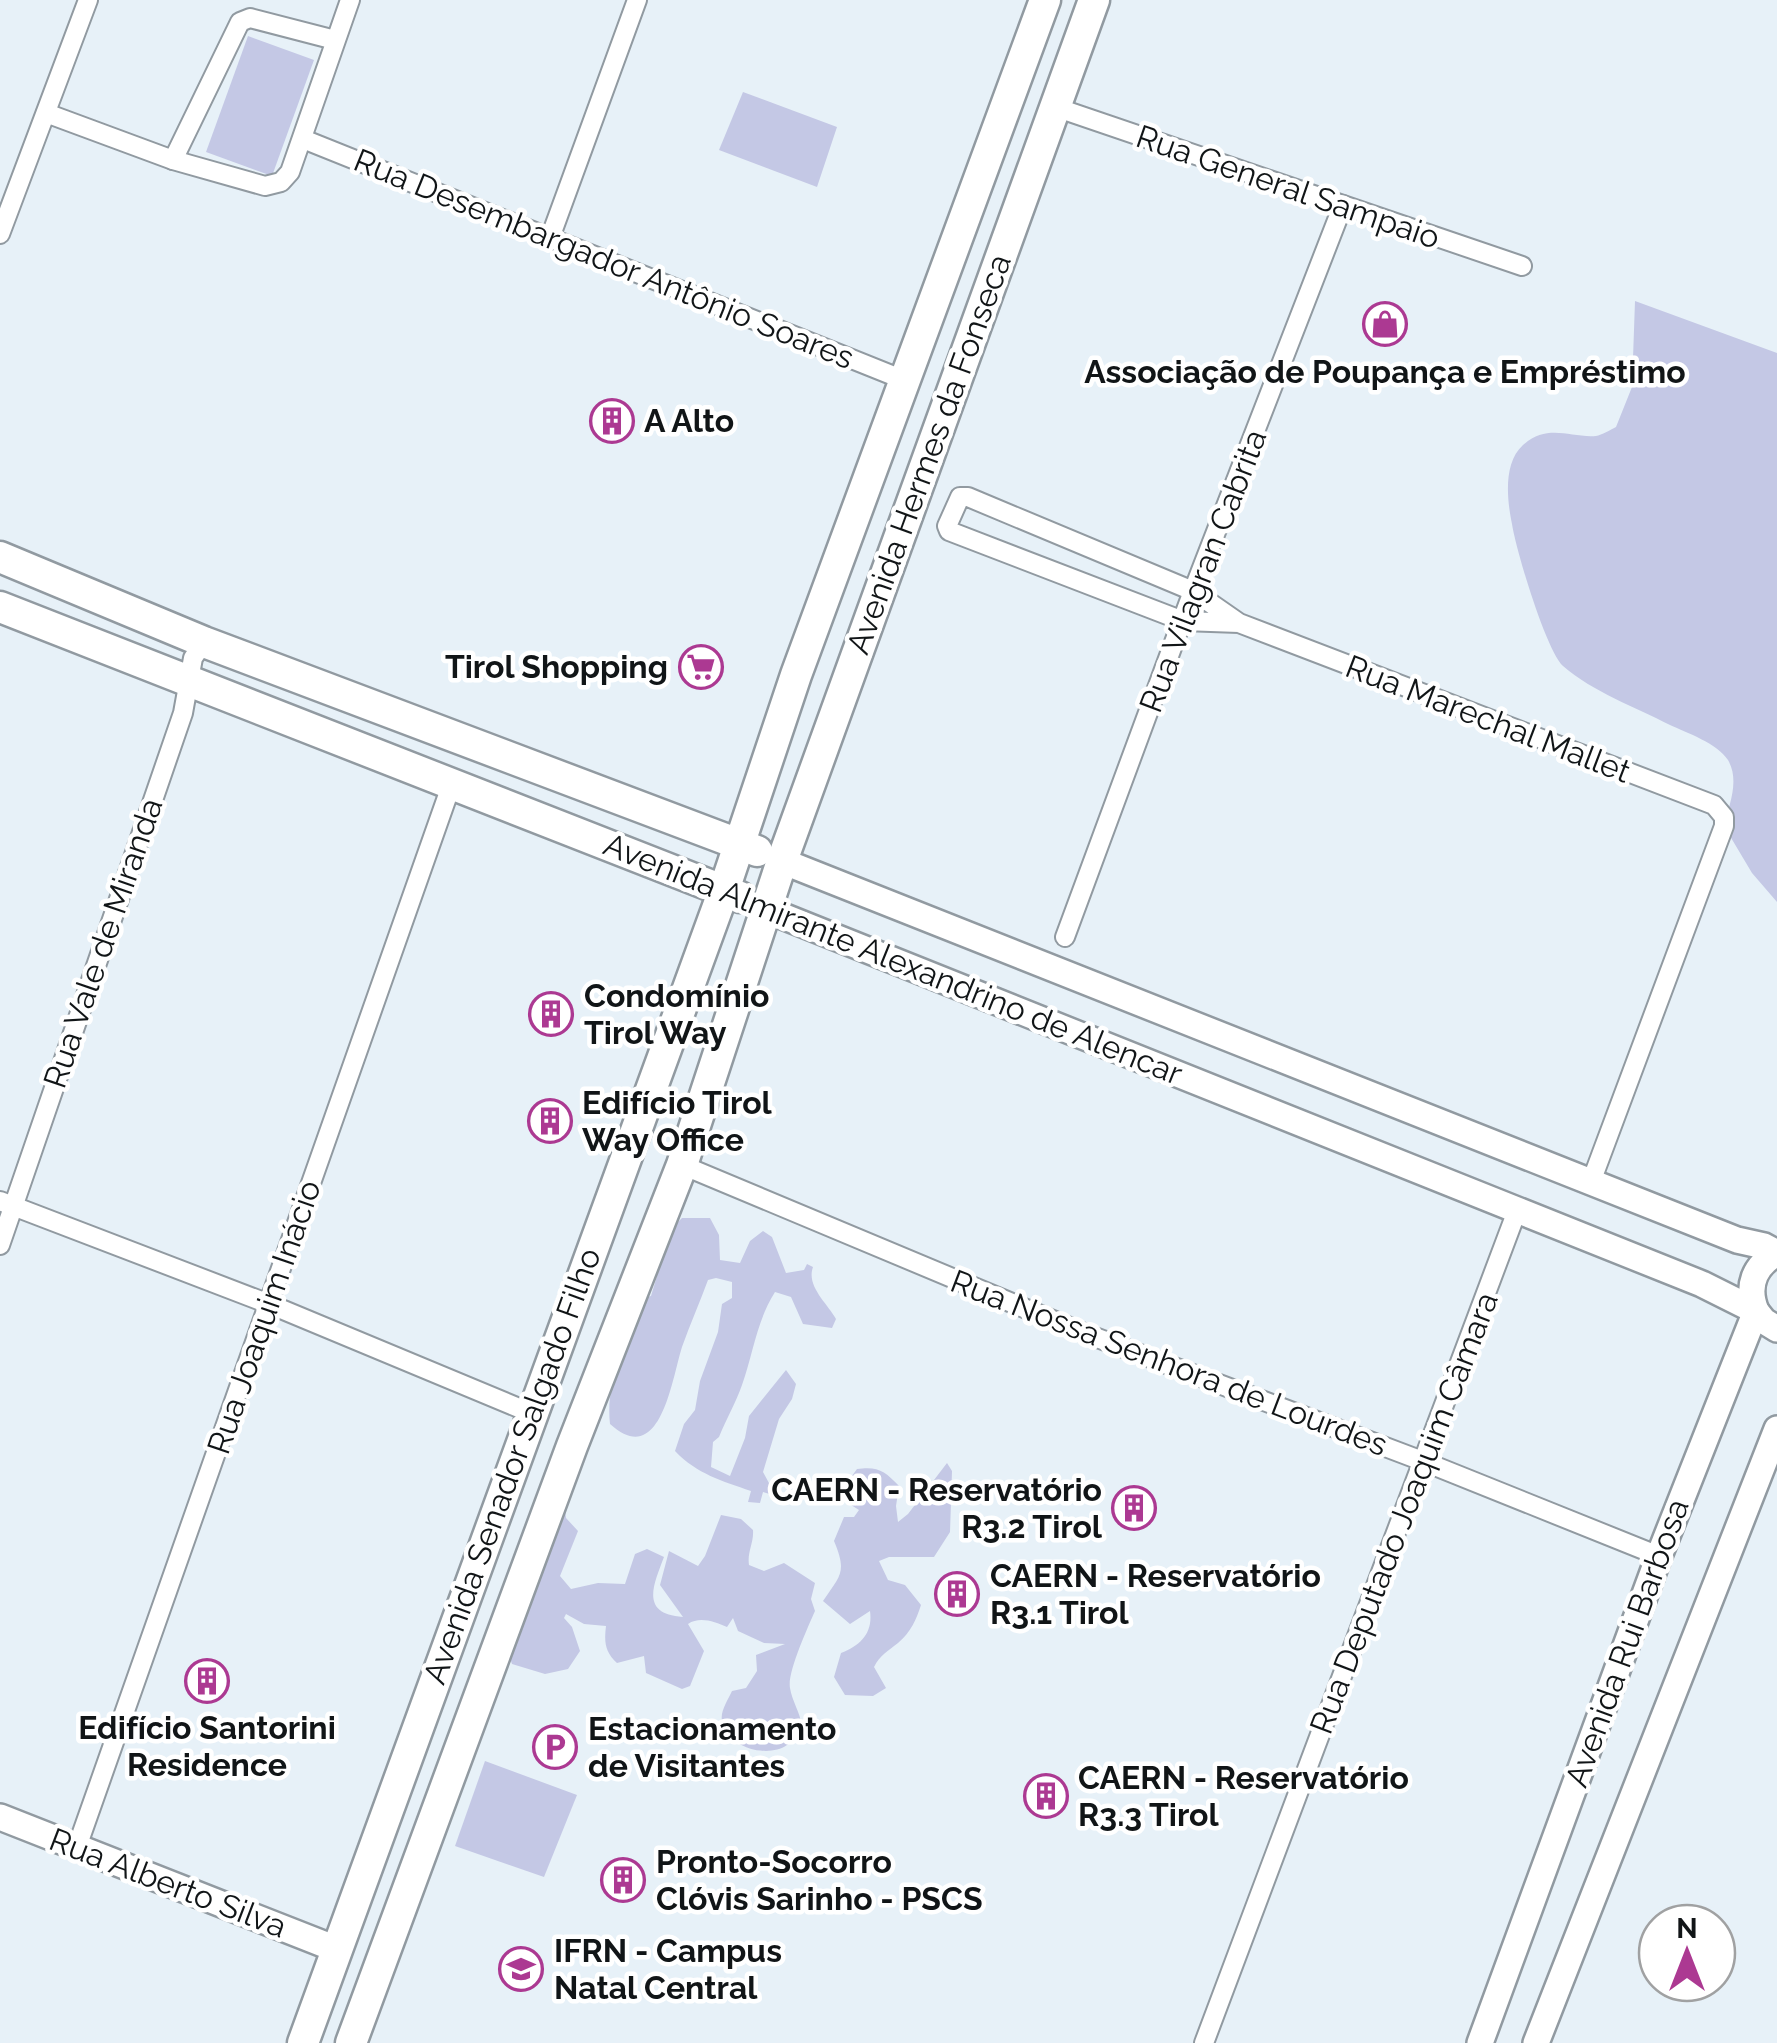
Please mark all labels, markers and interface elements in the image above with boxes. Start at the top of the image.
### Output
street label: Rua General Sampaio [1132,117,1445,256]
street label: Rua Desembargador Antônio Soares [349,141,859,376]
street label: Avenida Hermes da Fonseca [839,249,1018,659]
shop icon: Associação de Poupança e Empréstimo [1362,301,1408,347]
place label: Associação de Poupança e Empréstimo [1084,353,1686,390]
building icon: A Alto [589,398,635,444]
place label: A Alto [644,402,734,439]
street label: Rua Vilagran Cabrita [1132,424,1274,717]
supermarket icon: Tirol Shopping [678,644,724,690]
street label: Rua Marechal Mallet [1341,647,1636,790]
place label: Tirol Shopping [445,648,668,685]
street label: Rua Vale de Miranda [36,793,169,1092]
street label: Avenida Almirante Alexandrino de Alencar [599,825,1188,1092]
place label: Condomínio Tirol Way [584,977,769,1051]
building icon: Condomínio Tirol Way [528,991,574,1037]
place label: Edifício Tirol Way Office [582,1084,773,1158]
building icon: Edifício Tirol Way Office [527,1098,573,1144]
street label: Rua Joaquim Inácio [199,1175,328,1458]
street label: Avenida Senador Salgado Filho [415,1243,608,1689]
street label: Rua Nossa Senhora de Lourdes [946,1262,1393,1463]
street label: Rua Deputado Joaquim Câmara [1302,1287,1505,1739]
place label: CAERN - Reservatório R3.2 Tirol [771,1471,1103,1545]
building icon: CAERN - Reservatório R3.2 Tirol [1111,1485,1157,1531]
street label: Avenida Rui Barbosa [1557,1494,1696,1792]
place label: CAERN - Reservatório R3.1 Tirol [990,1557,1321,1631]
building icon: CAERN - Reservatório R3.1 Tirol [934,1571,980,1617]
building icon: Edifício Santorini Residence [184,1658,230,1704]
place label: Edifício Santorini Residence [78,1709,336,1783]
place label: Estacionamento de Visitantes [588,1710,837,1784]
parking icon: Estacionamento de Visitantes [532,1724,578,1770]
place label: CAERN - Reservatório R3.3 Tirol [1078,1759,1409,1833]
building icon: CAERN - Reservatório R3.3 Tirol [1023,1773,1069,1819]
street label: Rua Alberto Silva [45,1820,292,1945]
place label: Pronto-Socorro Clóvis Sarinho - PSCS [656,1843,983,1917]
building icon: Pronto-Socorro Clóvis Sarinho - PSCS [600,1857,646,1903]
north arrow [1637,1903,1737,2003]
text: N [1676,1912,1698,1945]
place label: IFRN - Campus Natal Central [554,1932,782,2006]
school or university icon: IFRN - Campus Natal Central [498,1946,544,1992]

